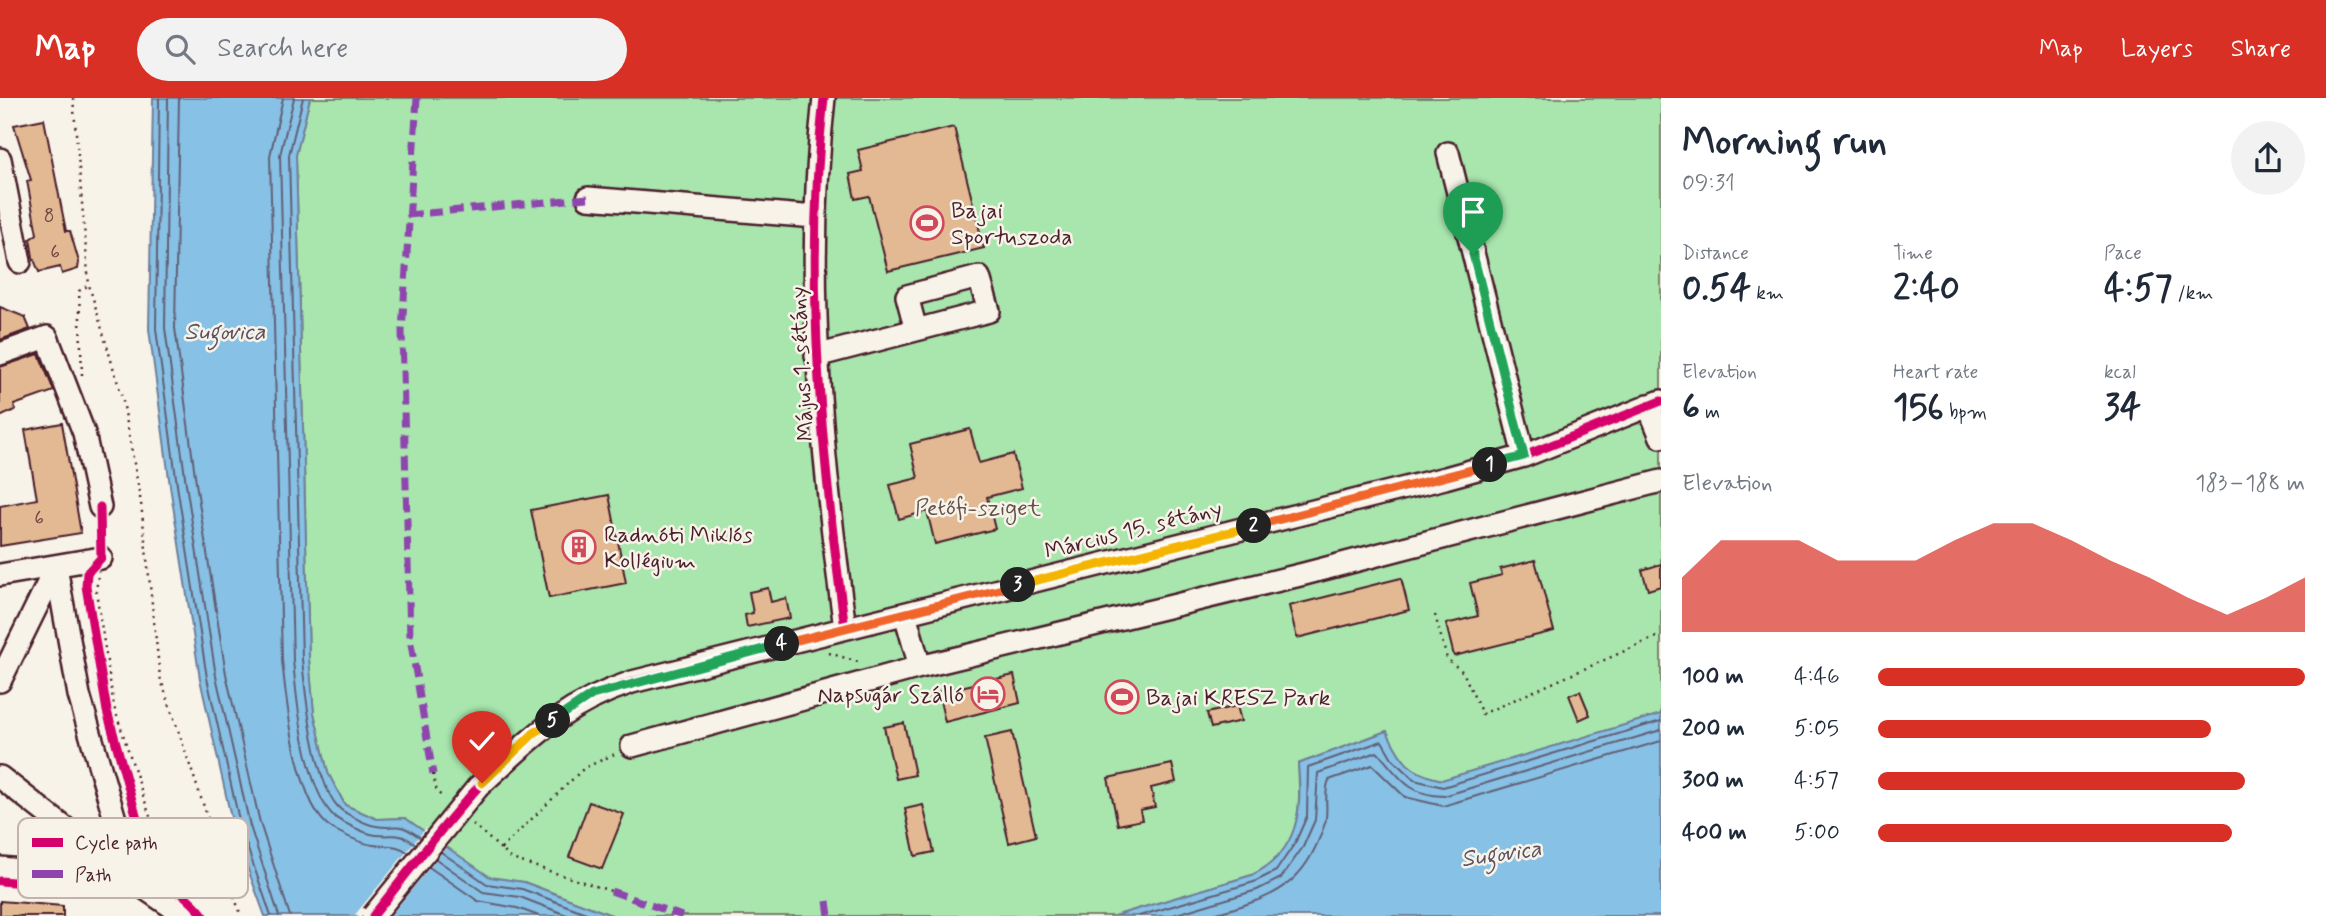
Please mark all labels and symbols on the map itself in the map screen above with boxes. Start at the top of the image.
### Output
pin [1443,182,1503,254]
place label: Bajai Sportuszoda [951,197,1073,253]
house number: 8 [44,204,54,229]
sports icon: Bajai Sportuszoda [908,204,946,242]
house number: 6 [50,240,60,265]
street label: Május 1. sétány [784,286,822,442]
water label: Sugovica [185,317,266,351]
pin: 1 [1472,448,1508,482]
park label: Petőfi-sziget [915,494,1042,526]
street label: Március 15. sétány [1042,494,1225,568]
house number: 6 [34,506,44,531]
pin: 2 [1236,508,1272,544]
place label: Radnóti Miklós Kollégium [604,521,753,577]
building icon: Radnóti Miklós Kollégium [560,528,598,566]
pin: 3 [1000,568,1036,602]
pin: 4 [764,626,800,662]
hotel icon: Napsugár Szálló [969,675,1007,713]
sports icon: Bajai KRESZ Park [1103,678,1141,716]
place label: Napsugár Szálló [817,681,964,711]
place label: Bajai KRESZ Park [1146,684,1330,714]
pin: 5 [536,704,570,738]
pin [452,711,512,783]
legend [18,818,248,898]
text: Cycle path [75,831,158,856]
water label: Sugovica [1459,833,1544,878]
text: Path [75,863,112,888]

